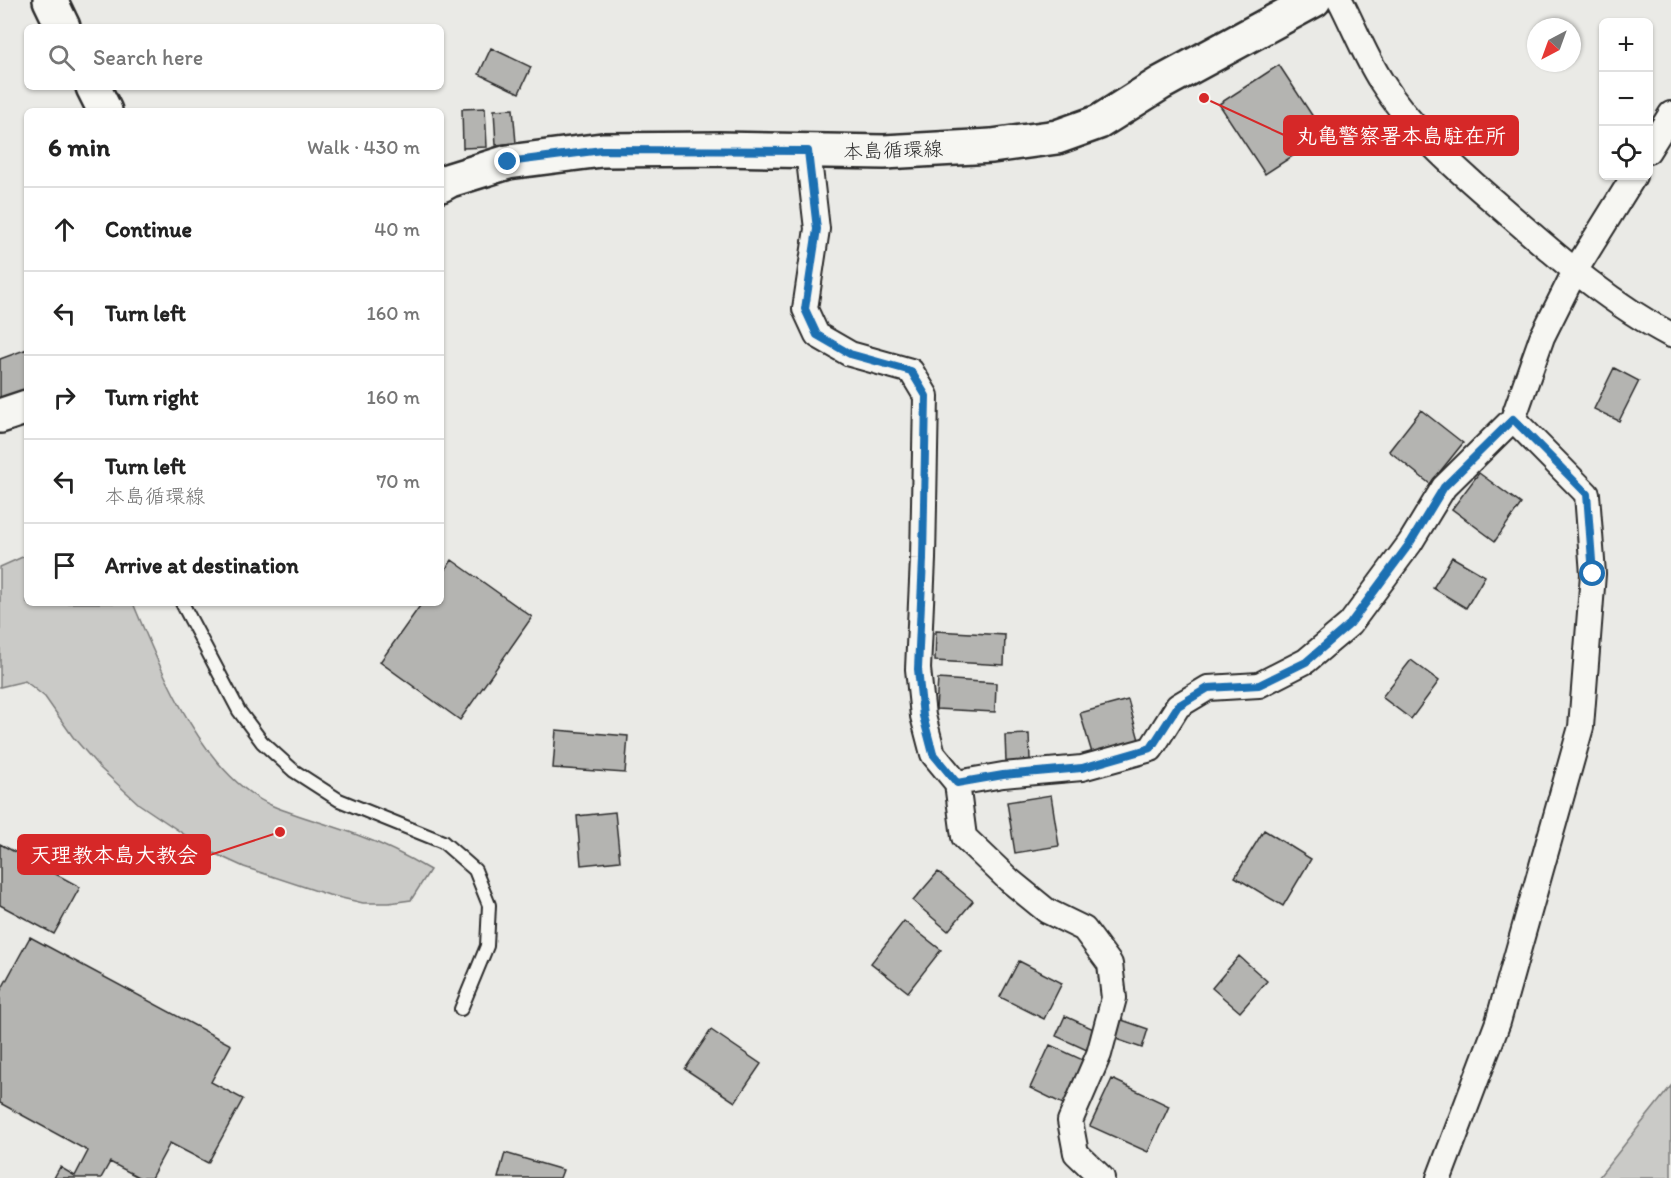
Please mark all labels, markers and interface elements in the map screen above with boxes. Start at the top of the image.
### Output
north arrow [1527,18,1581,72]
map controls [1599,18,1653,180]
button: + [1599,18,1653,72]
search box [24,24,444,90]
icon: search [45,41,78,74]
text: Search here [93,44,203,71]
button: − [1599,72,1653,126]
callout: 丸亀警察署本島駐在所 [1284,116,1518,155]
text: 丸亀警察署本島駐在所 [1296,123,1506,148]
button: locate [1599,126,1653,180]
text: 6 min [48,131,110,163]
text: Walk · 430 m [307,135,420,159]
street label: 本島循環線 [843,136,943,164]
route end [494,148,520,174]
icon: ahead [48,213,81,246]
text: Continue [105,216,192,243]
text: 40 m [374,217,420,241]
icon: left [48,297,81,330]
text: Turn left [105,300,186,327]
text: 160 m [367,301,420,325]
icon: right [48,381,81,414]
text: Turn right [105,384,199,411]
text: 160 m [367,385,420,409]
text: Turn left [105,453,186,480]
icon: left [48,465,81,498]
text: 70 m [376,469,420,493]
text: 本島循環線 [105,484,205,508]
icon: arrive [48,549,81,582]
text: Arrive at destination [105,552,299,579]
route start [1579,560,1605,586]
callout: 天理教本島大教会 [18,835,210,874]
text: 天理教本島大教会 [30,842,198,867]

